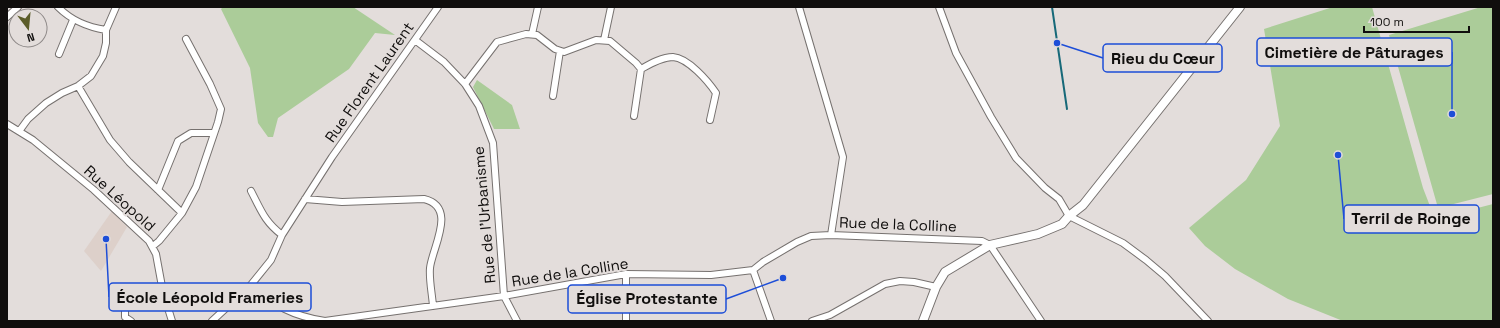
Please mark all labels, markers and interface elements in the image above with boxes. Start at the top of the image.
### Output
north arrow [8,8,48,48]
scale bar [1364,8,1469,34]
text: 100 m [1370,14,1404,30]
street label: Rue Florent Laurent [320,18,418,146]
text: N [25,30,36,45]
callout: Cimetière de Pâturages [1257,38,1452,66]
text: Cimetière de Pâturages [1264,42,1444,63]
callout: Rieu du Cœur [1103,44,1222,72]
text: Rieu du Cœur [1111,48,1215,69]
street label: Rue de l'Urbanisme [469,145,499,284]
street label: Rue Léopold [80,161,160,235]
callout: Terril de Roinge [1344,205,1479,233]
text: Terril de Roinge [1351,208,1471,229]
street label: Rue de la Colline [839,212,957,236]
street label: Rue de la Colline [510,253,630,291]
callout: École Léopold Frameries [109,283,311,311]
callout: Église Protestante [568,285,726,313]
text: École Léopold Frameries [117,287,303,308]
text: Église Protestante [576,288,718,309]

